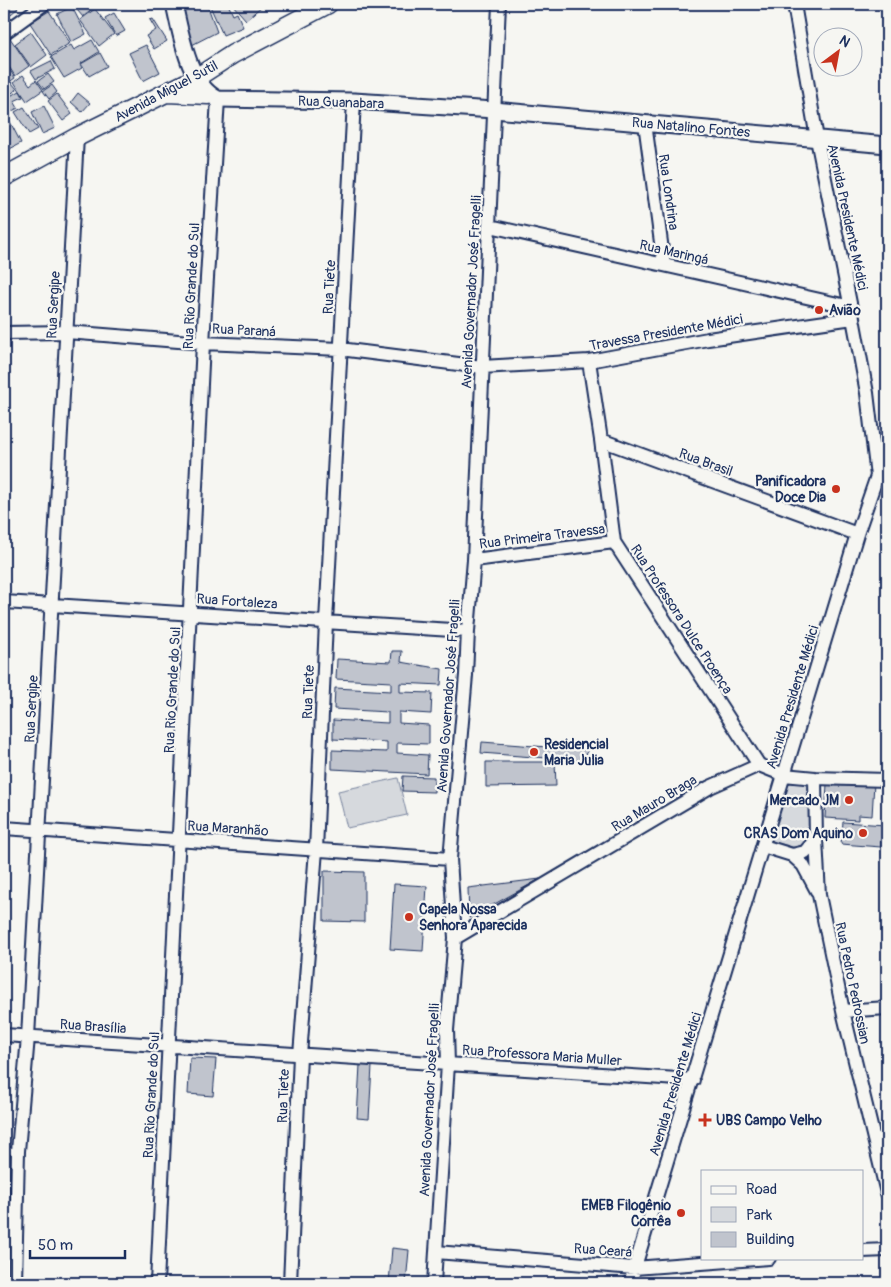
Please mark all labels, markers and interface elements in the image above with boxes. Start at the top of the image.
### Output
north arrow [814,28,864,78]
text: N [836,32,853,51]
street label: Avenida Miguel Sutil [112,57,221,126]
street label: Rua Guanabara [297,92,384,113]
street label: Rua Natalino Fontes [631,114,751,141]
street label: Avenida Presidente Médici [824,142,871,292]
street label: Rua Londrina [655,153,682,231]
street label: Avenida Governador José Fragelli [458,194,485,389]
street label: Rua Rio Grande do Sul [180,222,203,350]
street label: Rua Maringá [638,236,710,269]
street label: Rua Tiete [320,259,339,315]
street label: Rua Sergipe [43,271,64,339]
place label: Avião [829,302,861,319]
marker: Avião [813,304,825,316]
street label: Travessa Presidente Médici [588,311,745,354]
street label: Rua Paraná [212,320,276,341]
street label: Rua Brasil [677,445,735,480]
place label: Panificadora Doce Dia [755,473,826,506]
marker: Panificadora Doce Dia [830,483,842,495]
street label: Rua Primeira Travessa [478,520,606,553]
street label: Rua Professora Dulce Proença [627,541,736,697]
street label: Rua Fortaleza [196,590,278,613]
street label: Avenida Governador José Fragelli [433,598,464,793]
street label: Avenida Presidente Médici [763,623,823,771]
street label: Rua Rio Grande do Sul [161,626,184,754]
street label: Rua Tiete [299,664,318,720]
street label: Rua Sergipe [21,675,42,743]
place label: Residencial Maria Julia [544,736,609,769]
marker: Residencial Maria Julia [528,746,540,758]
street label: Rua Mauro Braga [609,771,700,836]
place label: Mercado JM [769,792,839,809]
marker: Mercado JM [843,794,855,806]
street label: Rua Maranhão [187,817,270,840]
place label: CRAS Dom Aquino [744,825,853,842]
marker: CRAS Dom Aquino [857,827,869,839]
place label: Capela Nossa Senhora Aparecida [419,901,528,934]
marker: Capela Nossa Senhora Aparecida [403,911,415,923]
street label: Rua Pedro Pedrossian [831,921,874,1046]
street label: Avenida Governador José Fragelli [416,1002,443,1197]
street label: Avenida Presidente Médici [646,1010,706,1158]
street label: Rua Brasília [59,1016,127,1037]
street label: Rua Rio Grande do Sul [140,1031,163,1159]
street label: Rua Professora Maria Muller [462,1041,622,1070]
street label: Rua Tiete [274,1068,293,1124]
place label: UBS Campo Velho [716,1112,822,1129]
marker: UBS Campo Velho [698,1113,712,1127]
legend [701,1170,864,1260]
text: Road [746,1180,777,1199]
place label: EMEB Filogênio Corrêa [581,1197,671,1230]
text: Park [746,1206,773,1225]
marker: EMEB Filogênio Corrêa [675,1207,687,1219]
scale bar [30,1227,125,1259]
text: Building [746,1230,794,1249]
text: 50 m [38,1236,73,1255]
street label: Rua Ceará [573,1240,633,1261]

